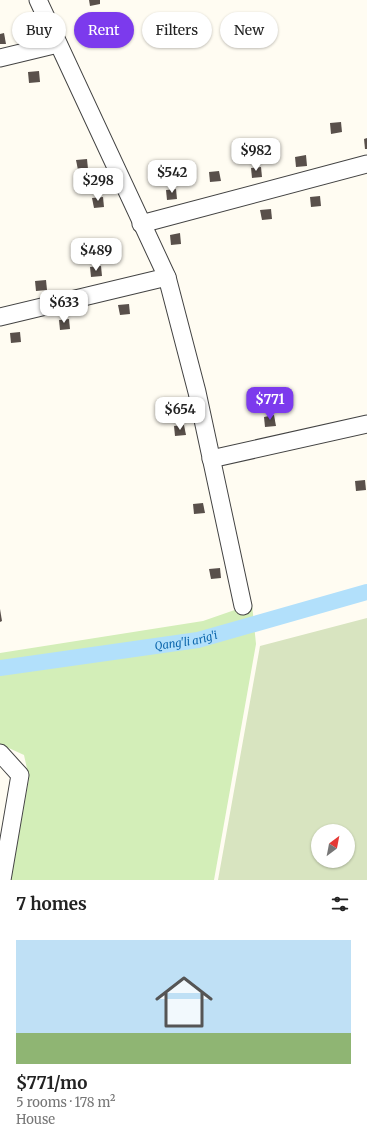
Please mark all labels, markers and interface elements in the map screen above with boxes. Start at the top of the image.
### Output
chip: Buy [12,12,66,48]
chip: Rent [74,12,134,48]
chip: Filters [142,12,212,48]
chip: New [220,12,278,48]
pin: $982 [232,138,280,172]
text: $982 [240,142,272,159]
pin: $542 [148,160,196,194]
text: $542 [157,164,187,181]
pin: $298 [74,168,122,202]
text: $298 [82,172,114,189]
pin: $489 [72,238,120,272]
text: $489 [80,242,112,259]
pin: $633 [40,290,88,324]
text: $633 [49,294,79,311]
pin: $771 [246,387,294,421]
text: $771 [255,391,285,408]
pin: $654 [156,397,204,431]
text: $654 [164,401,196,418]
water label: Qang'li arig'i [154,628,219,653]
north arrow [311,824,355,868]
map controls [311,824,355,868]
text: 7 homes [16,893,87,915]
icon: filters [329,893,351,915]
icon: home [148,966,220,1038]
text: $771/mo [16,1072,87,1094]
text: 5 rooms · 178 m² [16,1094,115,1111]
text: House [16,1111,55,1128]

